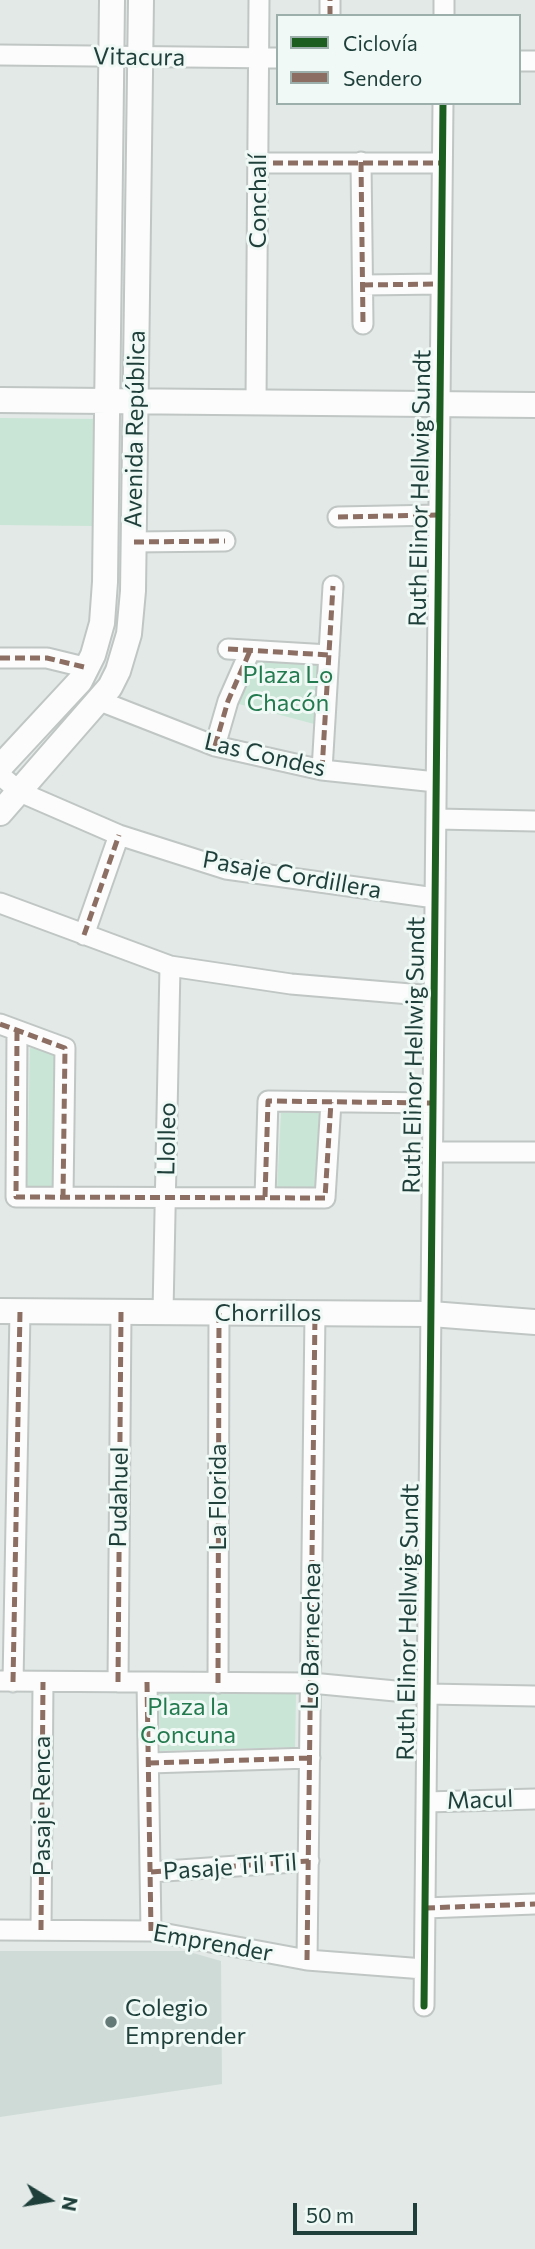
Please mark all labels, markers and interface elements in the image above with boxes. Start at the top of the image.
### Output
legend [276,14,521,105]
text: Ciclovía [343,30,418,55]
street label: Vitacura [93,42,185,72]
text: Sendero [343,65,422,90]
street label: Conchalí [244,154,272,248]
street label: Avenida República [119,330,151,528]
street label: Ruth Elinor Hellwig Sundt [403,349,437,627]
park label: Plaza Lo Chacón [243,661,333,717]
street label: Las Condes [201,727,329,783]
street label: Pasaje Cordillera [200,845,384,905]
street label: Ruth Elinor Hellwig Sundt [397,916,431,1194]
street label: Llolleo [152,1102,182,1176]
street label: Chorrillos [214,1299,322,1327]
street label: La Florida [204,1443,232,1551]
street label: Pudahuel [104,1446,134,1548]
street label: Ruth Elinor Hellwig Sundt [391,1483,425,1761]
street label: Lo Barnechea [295,1562,327,1710]
park label: Plaza la Concuna [140,1693,236,1749]
street label: Pasaje Renca [28,1736,56,1876]
street label: Macul [446,1784,514,1816]
street label: Pasaje Til Til [162,1848,298,1886]
street label: Emprender [151,1918,275,1968]
place label: Colegio Emprender [125,1994,246,2050]
marker: Colegio Emprender [103,2014,119,2030]
north arrow [14,2165,84,2235]
scale bar [297,2190,421,2234]
text: N [57,2195,83,2213]
text: 50 m [306,2202,354,2227]

